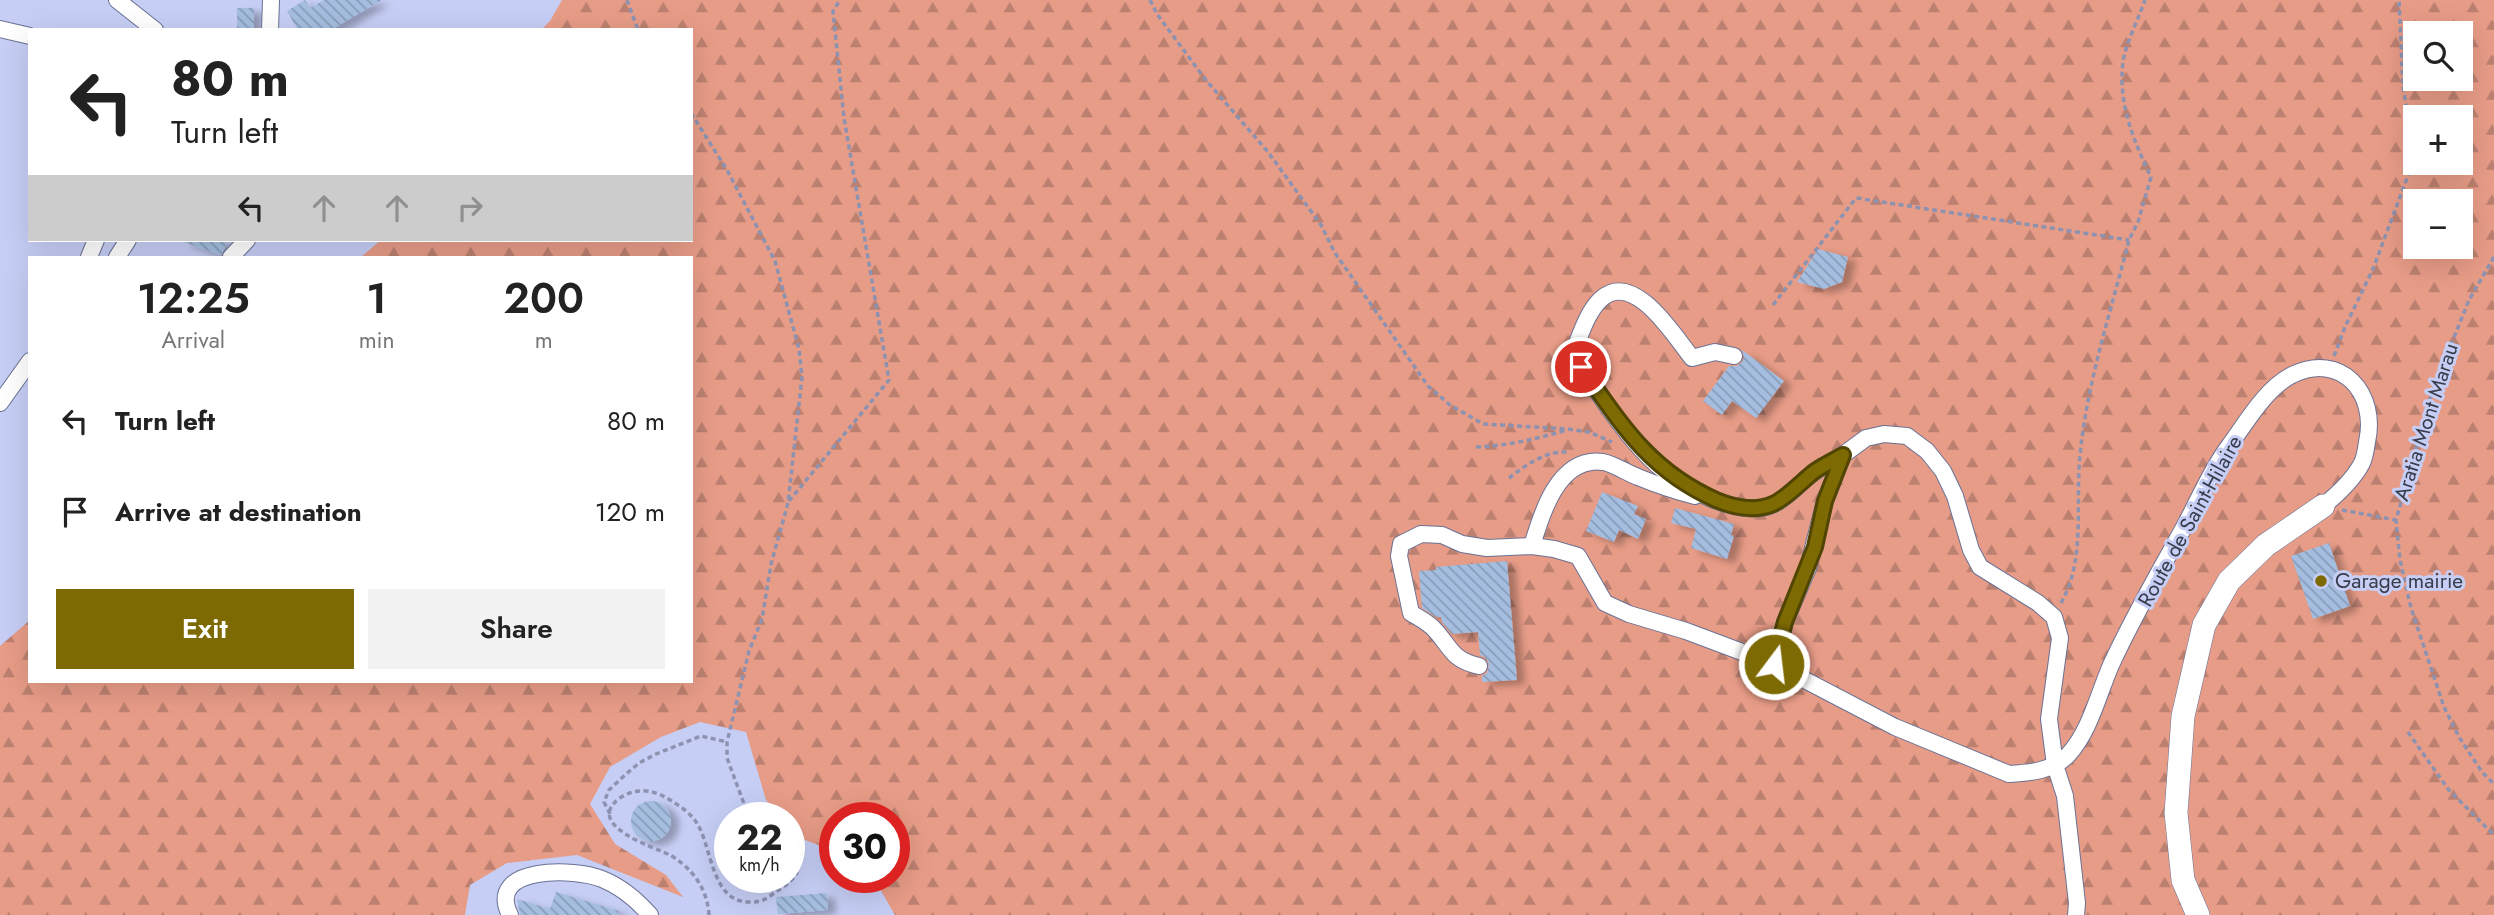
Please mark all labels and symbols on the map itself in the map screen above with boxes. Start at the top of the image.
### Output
pin [1551,337,1611,397]
street label: Aratia Mont Marau [2386,339,2466,505]
street label: Route de Saint-Hilaire [2130,430,2250,612]
place label: Garage mairie [2335,566,2463,596]
marker: Garage mairie [2313,573,2329,589]
position arrow [1737,627,1811,701]
speed limit sign: 30 [819,802,910,893]

